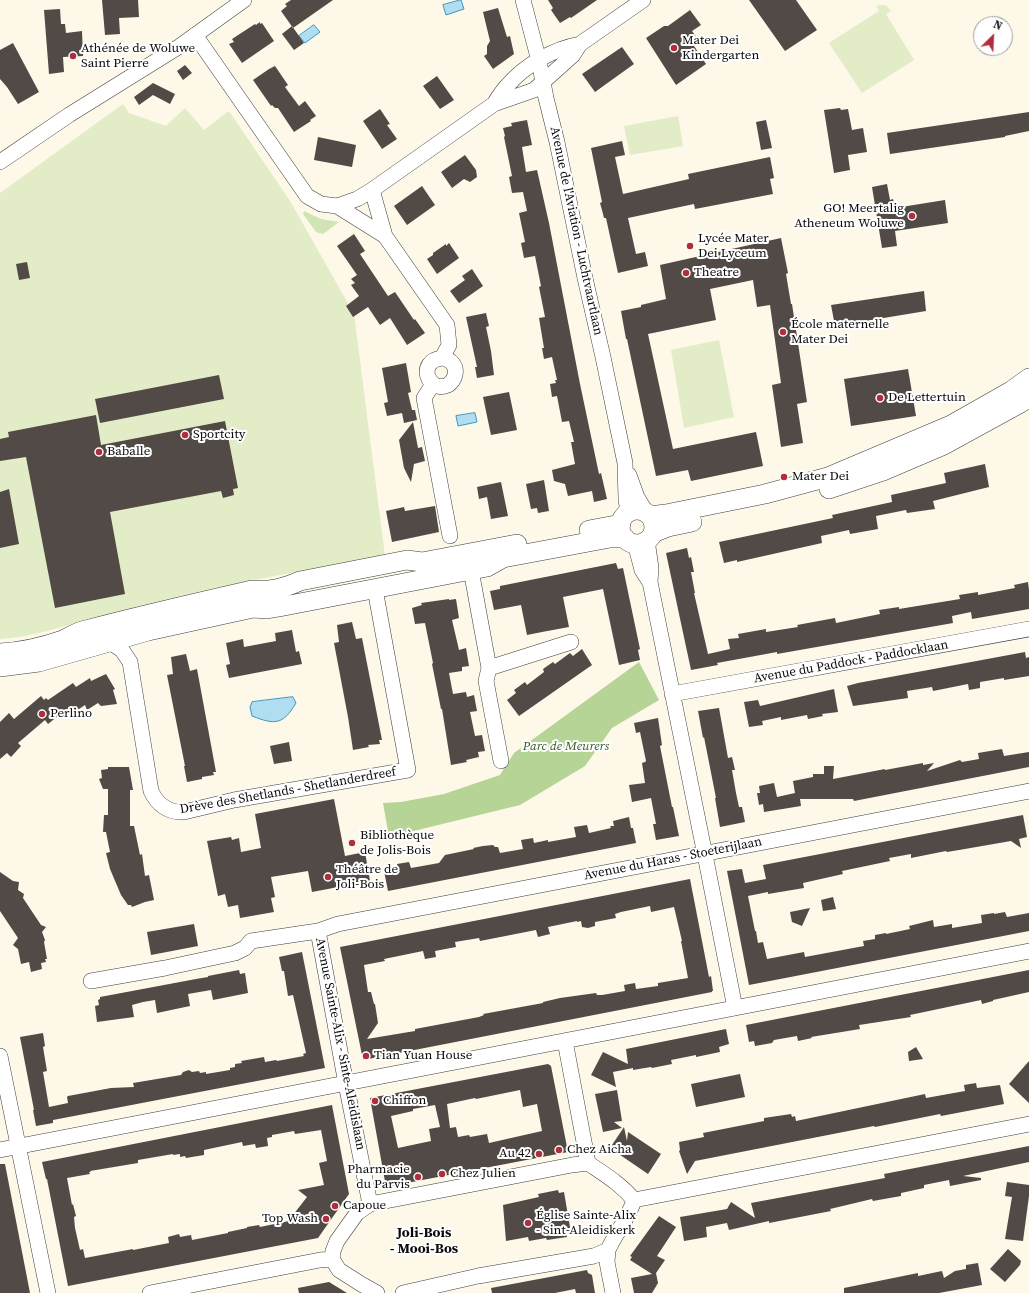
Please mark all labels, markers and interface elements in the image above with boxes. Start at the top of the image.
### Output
north arrow [973,16,1013,56]
text: N [991,17,1004,34]
place label: Mater Dei Kindergarten [682,33,759,64]
place label: Athénée de Woluwe Saint Pierre [81,41,195,72]
marker: Mater Dei Kindergarten [669,43,679,53]
marker: Athénée de Woluwe Saint Pierre [68,51,78,61]
street label: Avenue de l'Aviation - Luchtvaartlaan [546,125,606,337]
place label: GO! Meertalig Atheneum Woluwe [794,201,904,232]
marker: GO! Meertalig Atheneum Woluwe [907,211,917,221]
place label: Lycée Mater Dei Lyceum [698,231,769,262]
marker: Lycée Mater Dei Lyceum [685,241,695,251]
place label: Theatre [694,265,739,281]
marker: Theatre [681,268,691,278]
place label: École maternelle Mater Dei [791,317,889,348]
marker: École maternelle Mater Dei [778,327,788,337]
place label: De Lettertuin [888,390,966,406]
marker: De Lettertuin [875,393,885,403]
place label: Sportcity [193,427,245,443]
marker: Sportcity [180,430,190,440]
place label: Baballe [107,444,150,460]
marker: Baballe [94,447,104,457]
place label: Mater Dei [792,469,849,485]
marker: Mater Dei [779,472,789,482]
street label: Avenue du Paddock - Paddocklaan [752,637,950,687]
place label: Perlino [50,706,92,722]
marker: Perlino [37,709,47,719]
park label: Parc de Meurers [523,739,609,755]
street label: Drève des Shetlands - Shetlanderdreef [179,764,397,818]
place label: Bibliothèque de Jolis-Bois [360,828,434,859]
street label: Avenue du Haras - Stoeterijlaan [583,834,763,884]
marker: Bibliothèque de Jolis-Bois [347,838,357,848]
place label: Théâtre de Joli-Bois [336,862,398,893]
marker: Théâtre de Joli-Bois [323,872,333,882]
street label: Avenue Sainte-Alix - Sinte-Aleidislaan [312,936,368,1152]
place label: Tian Yuan House [374,1048,472,1064]
marker: Tian Yuan House [361,1051,371,1061]
place label: Chiffon [383,1093,426,1109]
marker: Chiffon [370,1096,380,1106]
place label: Chez Aicha [567,1142,632,1158]
marker: Chez Aicha [554,1145,564,1155]
place label: Au 42 [499,1146,531,1162]
marker: Au 42 [534,1149,544,1159]
place label: Pharmacie du Parvis [347,1162,410,1193]
place label: Chez Julien [450,1166,516,1182]
marker: Chez Julien [437,1169,447,1179]
marker: Pharmacie du Parvis [413,1172,423,1182]
place label: Capoue [343,1198,386,1214]
marker: Capoue [330,1201,340,1211]
place label: Église Sainte-Alix - Sint-Aleidiskerk [536,1208,636,1239]
place label: Top Wash [262,1211,318,1227]
marker: Top Wash [321,1214,331,1224]
marker: Église Sainte-Alix - Sint-Aleidiskerk [523,1218,533,1228]
district label: Joli-Bois - Mooi-Bos [390,1225,458,1258]

